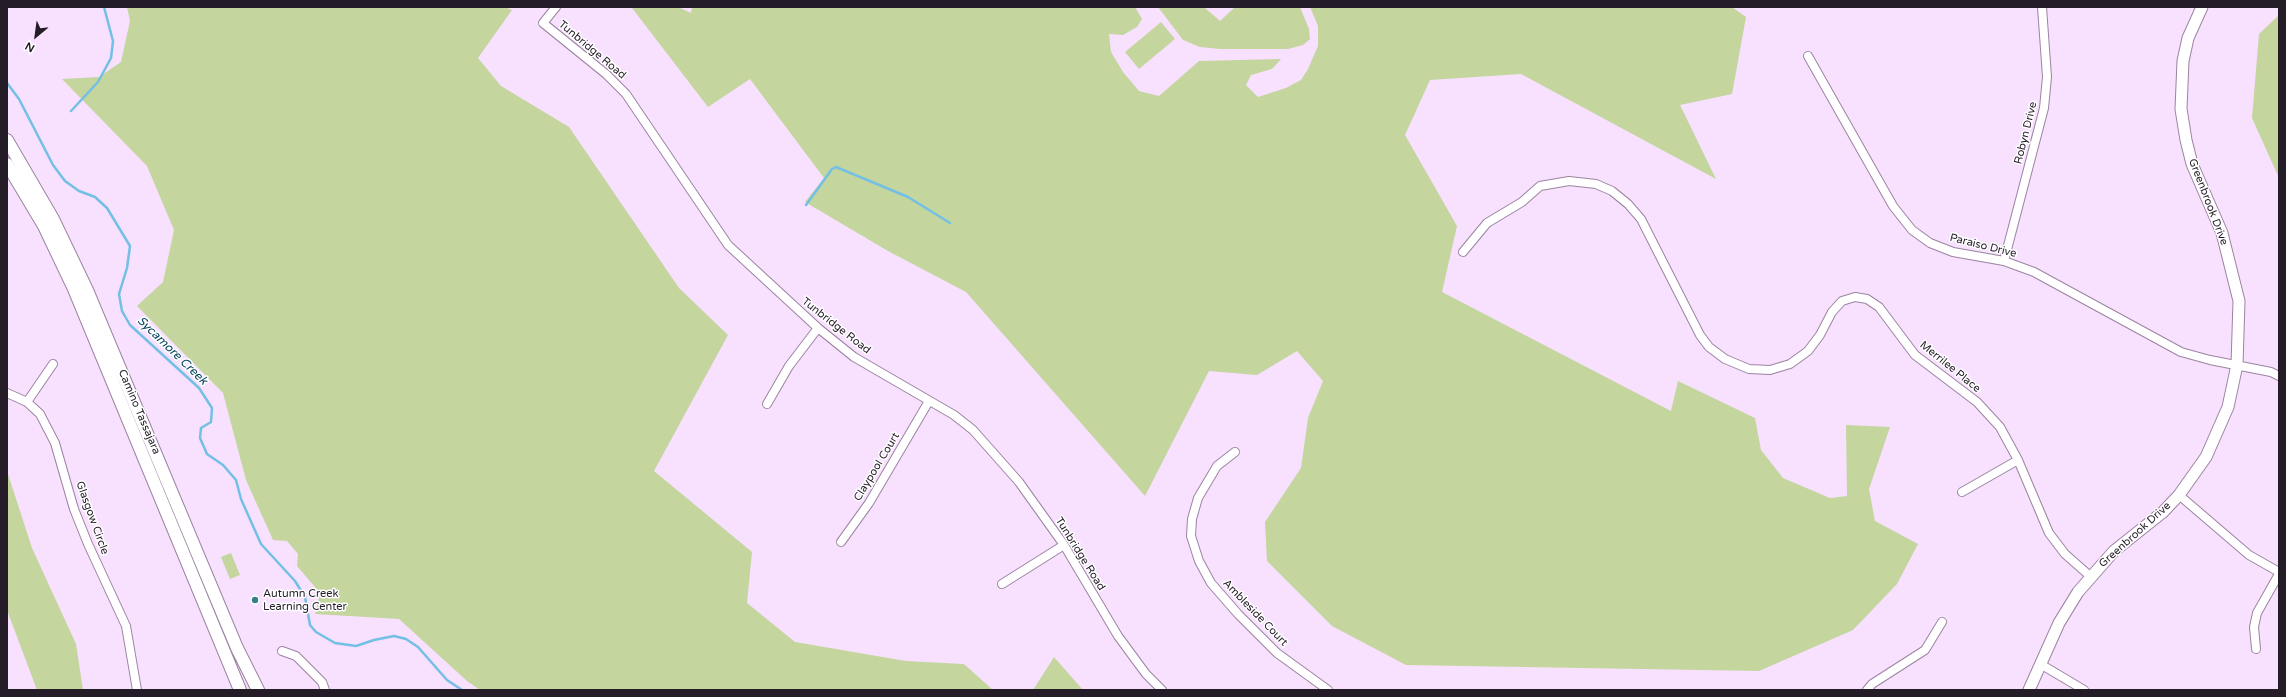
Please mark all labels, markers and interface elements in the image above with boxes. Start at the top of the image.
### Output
north arrow [16,16,56,56]
street label: Tunbridge Road [556,18,628,82]
text: N [23,39,37,55]
street label: Robyn Drive [2012,100,2040,166]
street label: Greenbrook Drive [2185,157,2231,247]
street label: Paraiso Drive [1948,231,2018,261]
street label: Tunbridge Road [799,295,873,357]
water label: Sycamore Creek [134,314,210,388]
street label: Merrilee Place [1917,339,1983,395]
street label: Camino Tassajara [115,368,163,456]
street label: Claypool Court [851,430,903,504]
street label: Glasgow Circle [73,480,111,556]
street label: Greenbrook Drive [2096,499,2174,571]
street label: Tunbridge Road [1052,515,1108,593]
street label: Ambleside Court [1220,577,1290,649]
place label: Autumn Creek Learning Center [263,587,347,613]
marker: Autumn Creek Learning Center [250,595,260,605]

